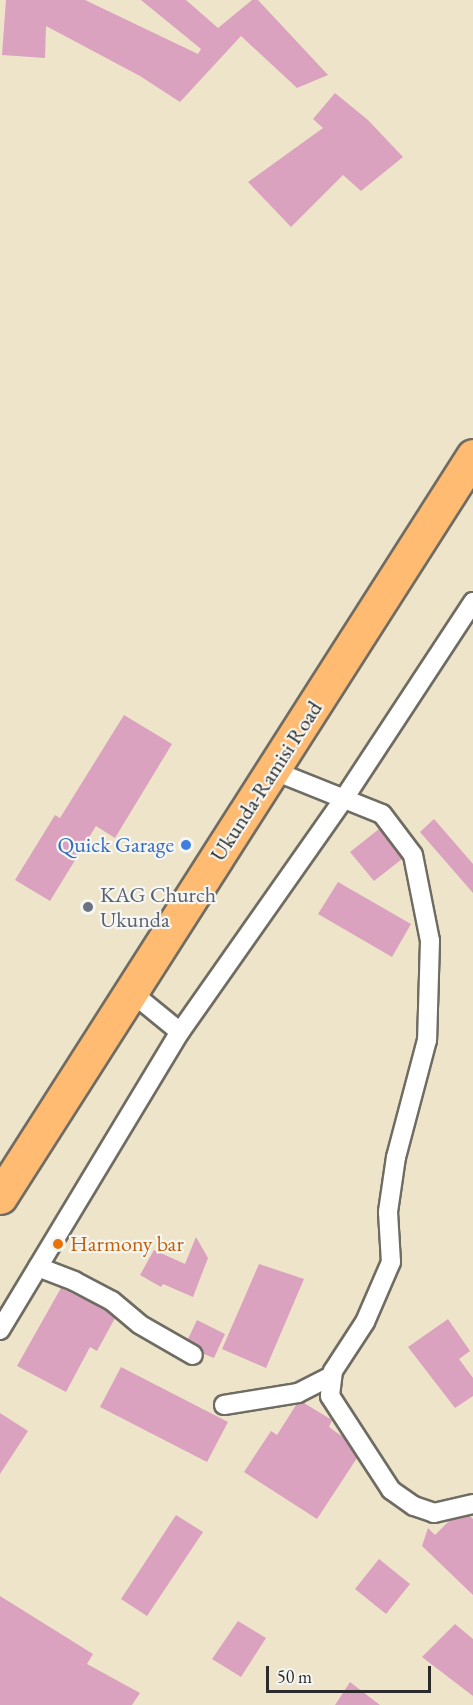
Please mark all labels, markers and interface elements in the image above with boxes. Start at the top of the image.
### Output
street label: Ukunda-Ramisi Road [204,696,328,866]
place label: Quick Garage [57,832,174,858]
marker: Quick Garage [179,838,193,852]
place label: KAG Church Ukunda [100,881,216,932]
marker: KAG Church Ukunda [81,900,95,914]
place label: Harmony bar [70,1231,184,1257]
marker: Harmony bar [51,1237,65,1251]
scale bar [269,1654,434,1692]
text: 50 m [277,1665,312,1688]

